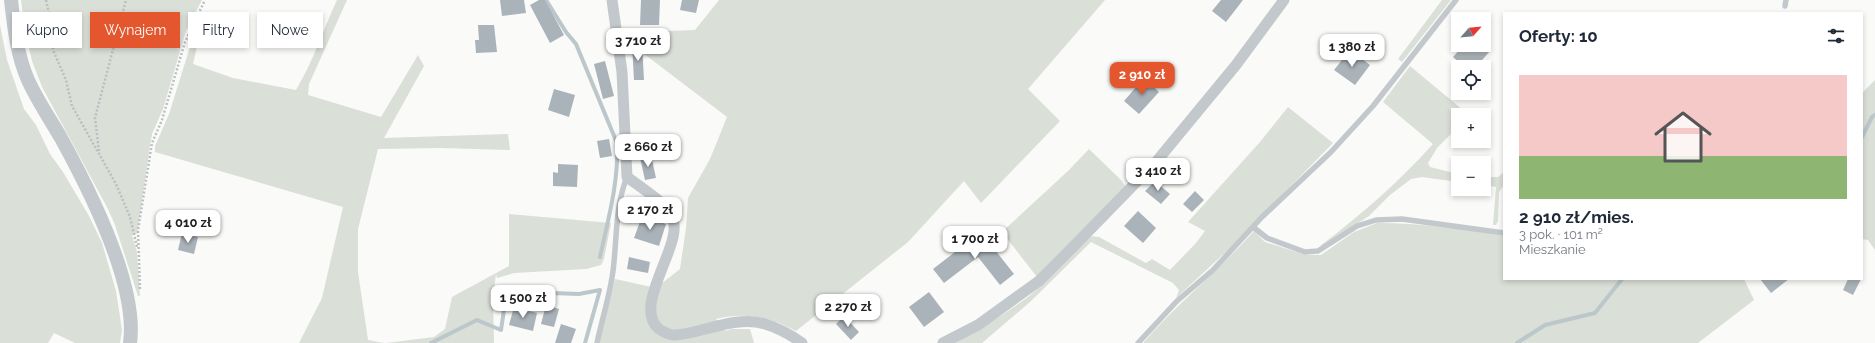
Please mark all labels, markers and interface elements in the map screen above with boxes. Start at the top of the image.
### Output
chip: Kupno [12,12,82,48]
chip: Wynajem [90,12,180,48]
chip: Filtry [188,12,249,48]
chip: Nowe [257,12,323,48]
north arrow [1451,12,1491,52]
map controls [1451,12,1491,196]
icon: filters [1825,25,1847,47]
text: Oferty: 10 [1519,26,1598,46]
pin: 3 710 zł [597,28,679,62]
text: 3 710 zł [615,33,661,48]
pin: 1 380 zł [1311,34,1393,68]
text: 1 380 zł [1329,39,1375,54]
button: locate [1451,60,1491,100]
pin: 2 910 zł [1101,62,1183,96]
text: 2 910 zł [1119,67,1165,82]
icon: home [1647,101,1719,173]
button: + [1451,108,1491,148]
pin: 2 660 zł [607,134,689,168]
text: 2 660 zł [624,139,672,154]
button: − [1451,156,1491,196]
pin: 3 410 zł [1117,158,1199,192]
text: 3 410 zł [1135,163,1181,178]
pin: 2 170 zł [609,197,691,231]
text: 2 170 zł [627,202,673,217]
text: 2 910 zł/mies. [1519,207,1634,227]
pin: 4 010 zł [147,210,229,244]
text: 4 010 zł [165,215,211,230]
pin: 1 700 zł [934,226,1016,260]
text: 3 pok. · 101 m² [1519,227,1603,242]
text: 1 700 zł [952,231,998,246]
text: Mieszkanie [1519,242,1586,257]
pin: 1 500 zł [482,285,564,319]
text: 1 500 zł [500,290,546,305]
pin: 2 270 zł [807,294,889,328]
text: 2 270 zł [824,299,872,314]

